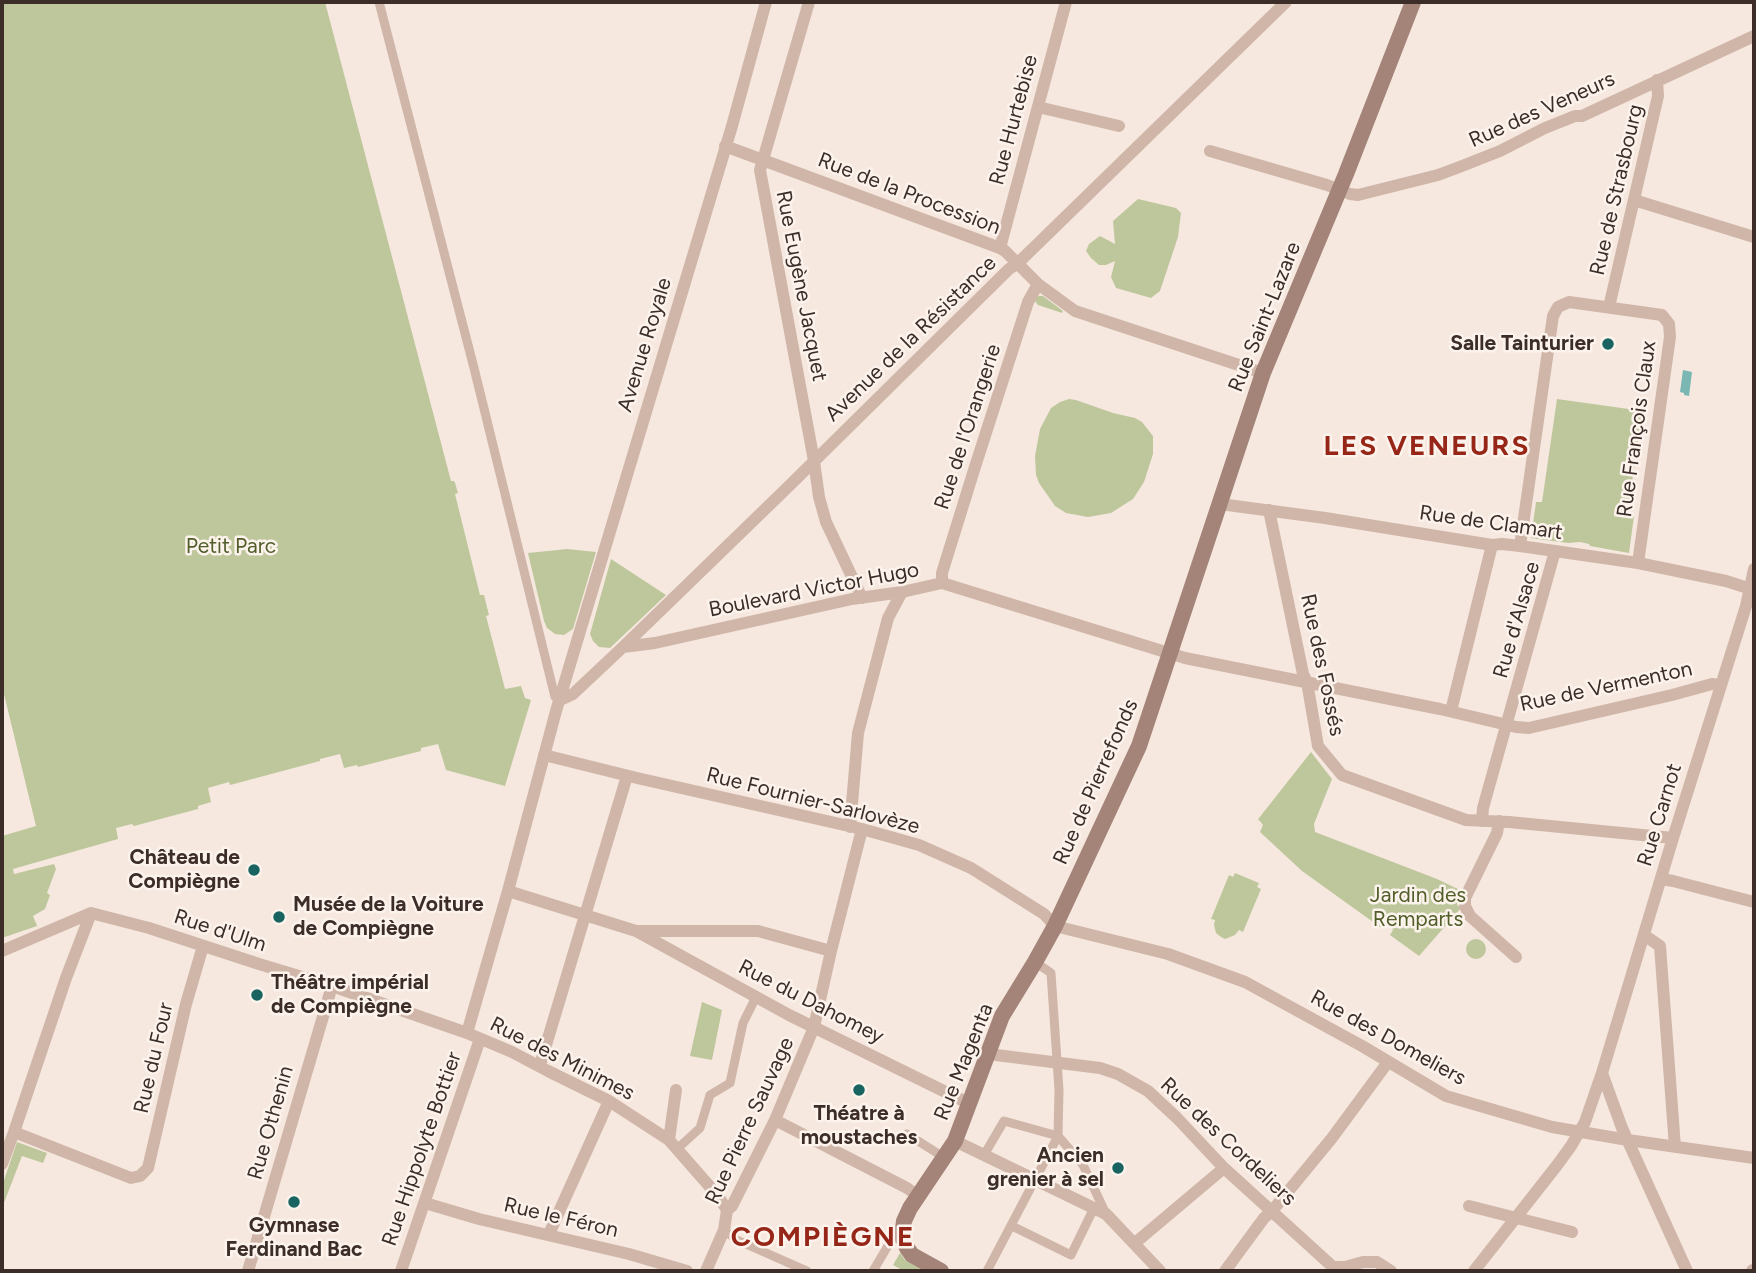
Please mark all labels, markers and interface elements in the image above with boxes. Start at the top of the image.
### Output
street label: Rue Hurtebise [985,52,1043,188]
street label: Rue des Veneurs [1465,67,1619,153]
street label: Rue de Strasbourg [1585,102,1649,278]
street label: Rue de la Procession [814,148,1004,240]
street label: Rue Eugène Jacquet [770,188,832,384]
street label: Rue Saint-Lazare [1223,238,1307,396]
street label: Avenue de la Résistance [820,251,1002,427]
street label: Avenue Royale [613,275,677,415]
place label: Salle Tainturier [1450,331,1594,357]
marker: Salle Tainturier [1600,336,1616,352]
street label: Rue François Claux [1612,339,1662,519]
street label: Rue de l'Orangerie [929,341,1007,513]
district label: LES VENEURS [1325,430,1529,464]
street label: Rue de Clamart [1418,500,1564,546]
park label: Petit Parc [186,534,276,560]
street label: Boulevard Victor Hugo [707,557,921,623]
street label: Rue d'Alsace [1488,559,1546,681]
street label: Rue des Fossés [1295,592,1349,738]
street label: Rue de Vermenton [1518,656,1694,718]
street label: Rue de Pierrefonds [1048,695,1144,869]
street label: Rue Carnot [1632,760,1688,870]
street label: Rue Fournier-Sarlovèze [704,762,922,840]
place label: Château de Compiègne [128,845,240,895]
marker: Château de Compiègne [246,862,262,878]
park label: Jardin des Remparts [1370,883,1466,933]
place label: Musée de la Voiture de Compiègne [293,892,484,942]
street label: Rue d'Ulm [171,904,269,958]
marker: Musée de la Voiture de Compiègne [271,909,287,925]
street label: Rue du Dahomey [734,954,888,1050]
place label: Théâtre impérial de Compiègne [271,970,429,1020]
street label: Rue des Domeliers [1306,985,1470,1091]
marker: Théâtre impérial de Compiègne [249,987,265,1003]
street label: Rue du Four [129,1000,179,1116]
street label: Rue Magenta [929,1000,999,1124]
street label: Rue des Minimes [486,1012,638,1106]
street label: Rue Pierre Sauvage [700,1033,800,1209]
street label: Rue Hippolyte Bottier [377,1049,467,1249]
street label: Rue Othenin [243,1063,299,1183]
street label: Rue des Cordeliers [1155,1073,1301,1211]
marker: Théatre à moustaches [851,1082,867,1098]
place label: Théatre à moustaches [801,1101,917,1151]
place label: Ancien grenier à sel [987,1143,1104,1193]
marker: Ancien grenier à sel [1110,1160,1126,1176]
street label: Rue le Féron [501,1193,621,1243]
marker: Gymnase Ferdinand Bac [286,1194,302,1210]
place label: Gymnase Ferdinand Bac [225,1213,363,1263]
district label: COMPIÈGNE [732,1221,914,1255]

